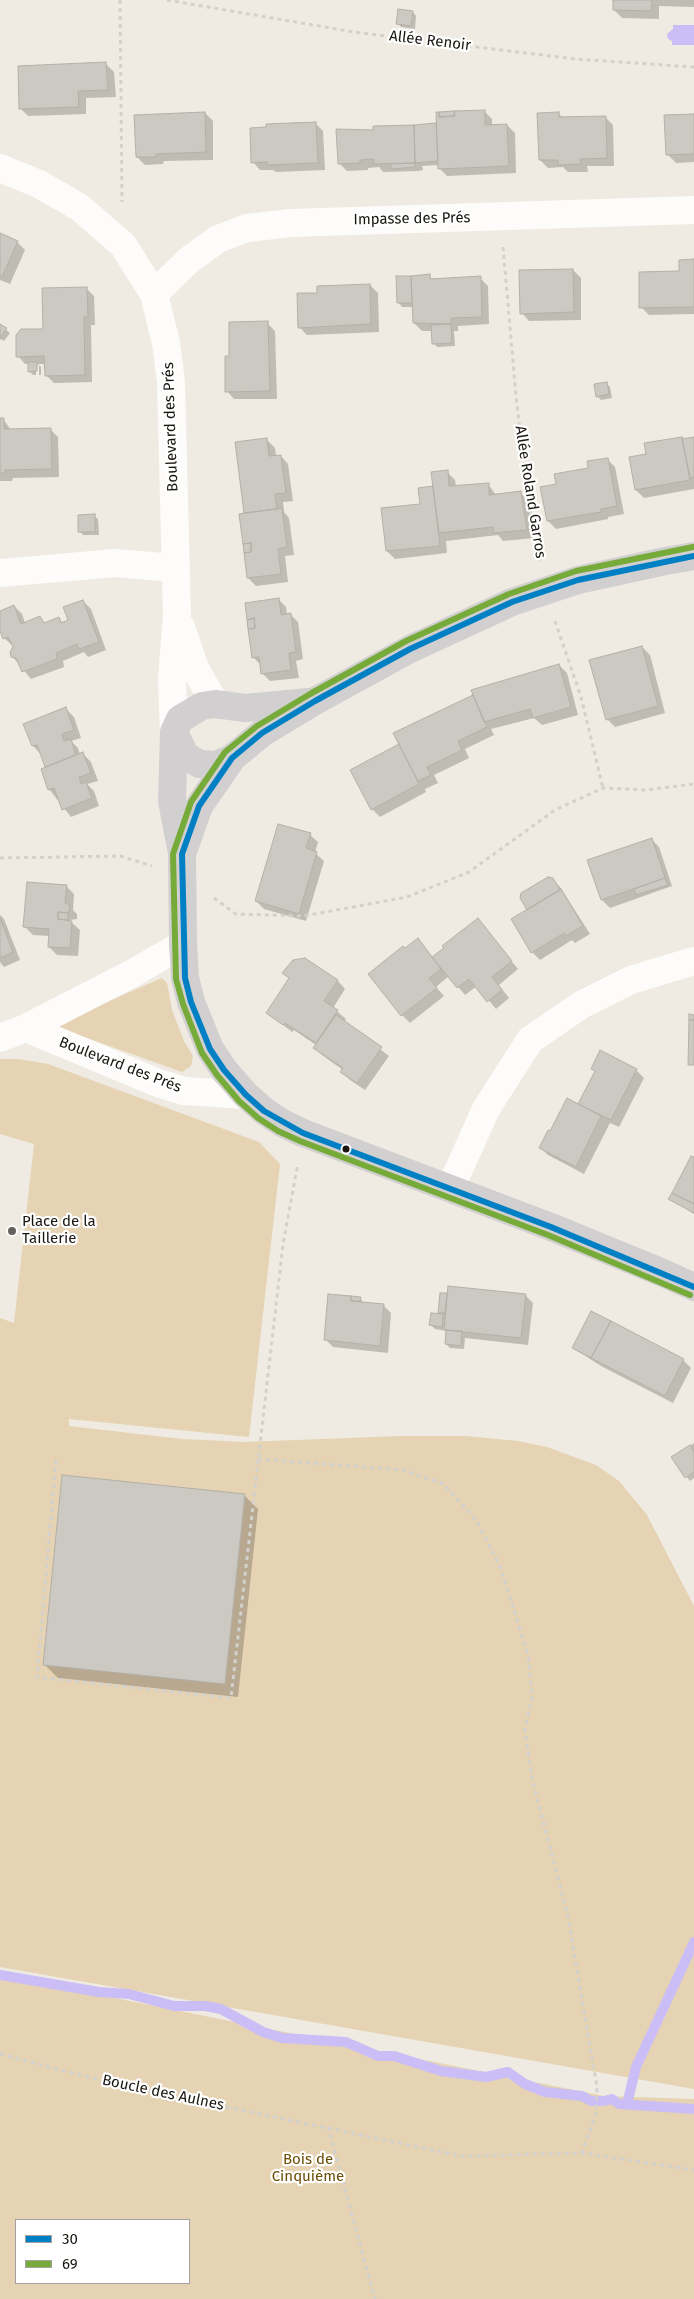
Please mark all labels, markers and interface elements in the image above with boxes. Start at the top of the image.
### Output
street label: Allée Renoir [388,27,472,55]
street label: Impasse des Prés [353,209,471,229]
street label: Boulevard des Prés [160,362,182,492]
street label: Allée Roland Garros [511,424,549,560]
street label: Boulevard des Prés [56,1033,184,1097]
unlabelled marker [341,1144,351,1154]
place label: Place de la Taillerie [22,1213,96,1248]
marker: Place de la Taillerie [6,1225,18,1237]
street label: Boucle des Aulnes [100,2071,226,2115]
park label: Bois de Cinquième [272,2151,344,2186]
legend [15,2219,190,2284]
text: 30 [62,2230,78,2248]
text: 69 [62,2255,78,2273]

